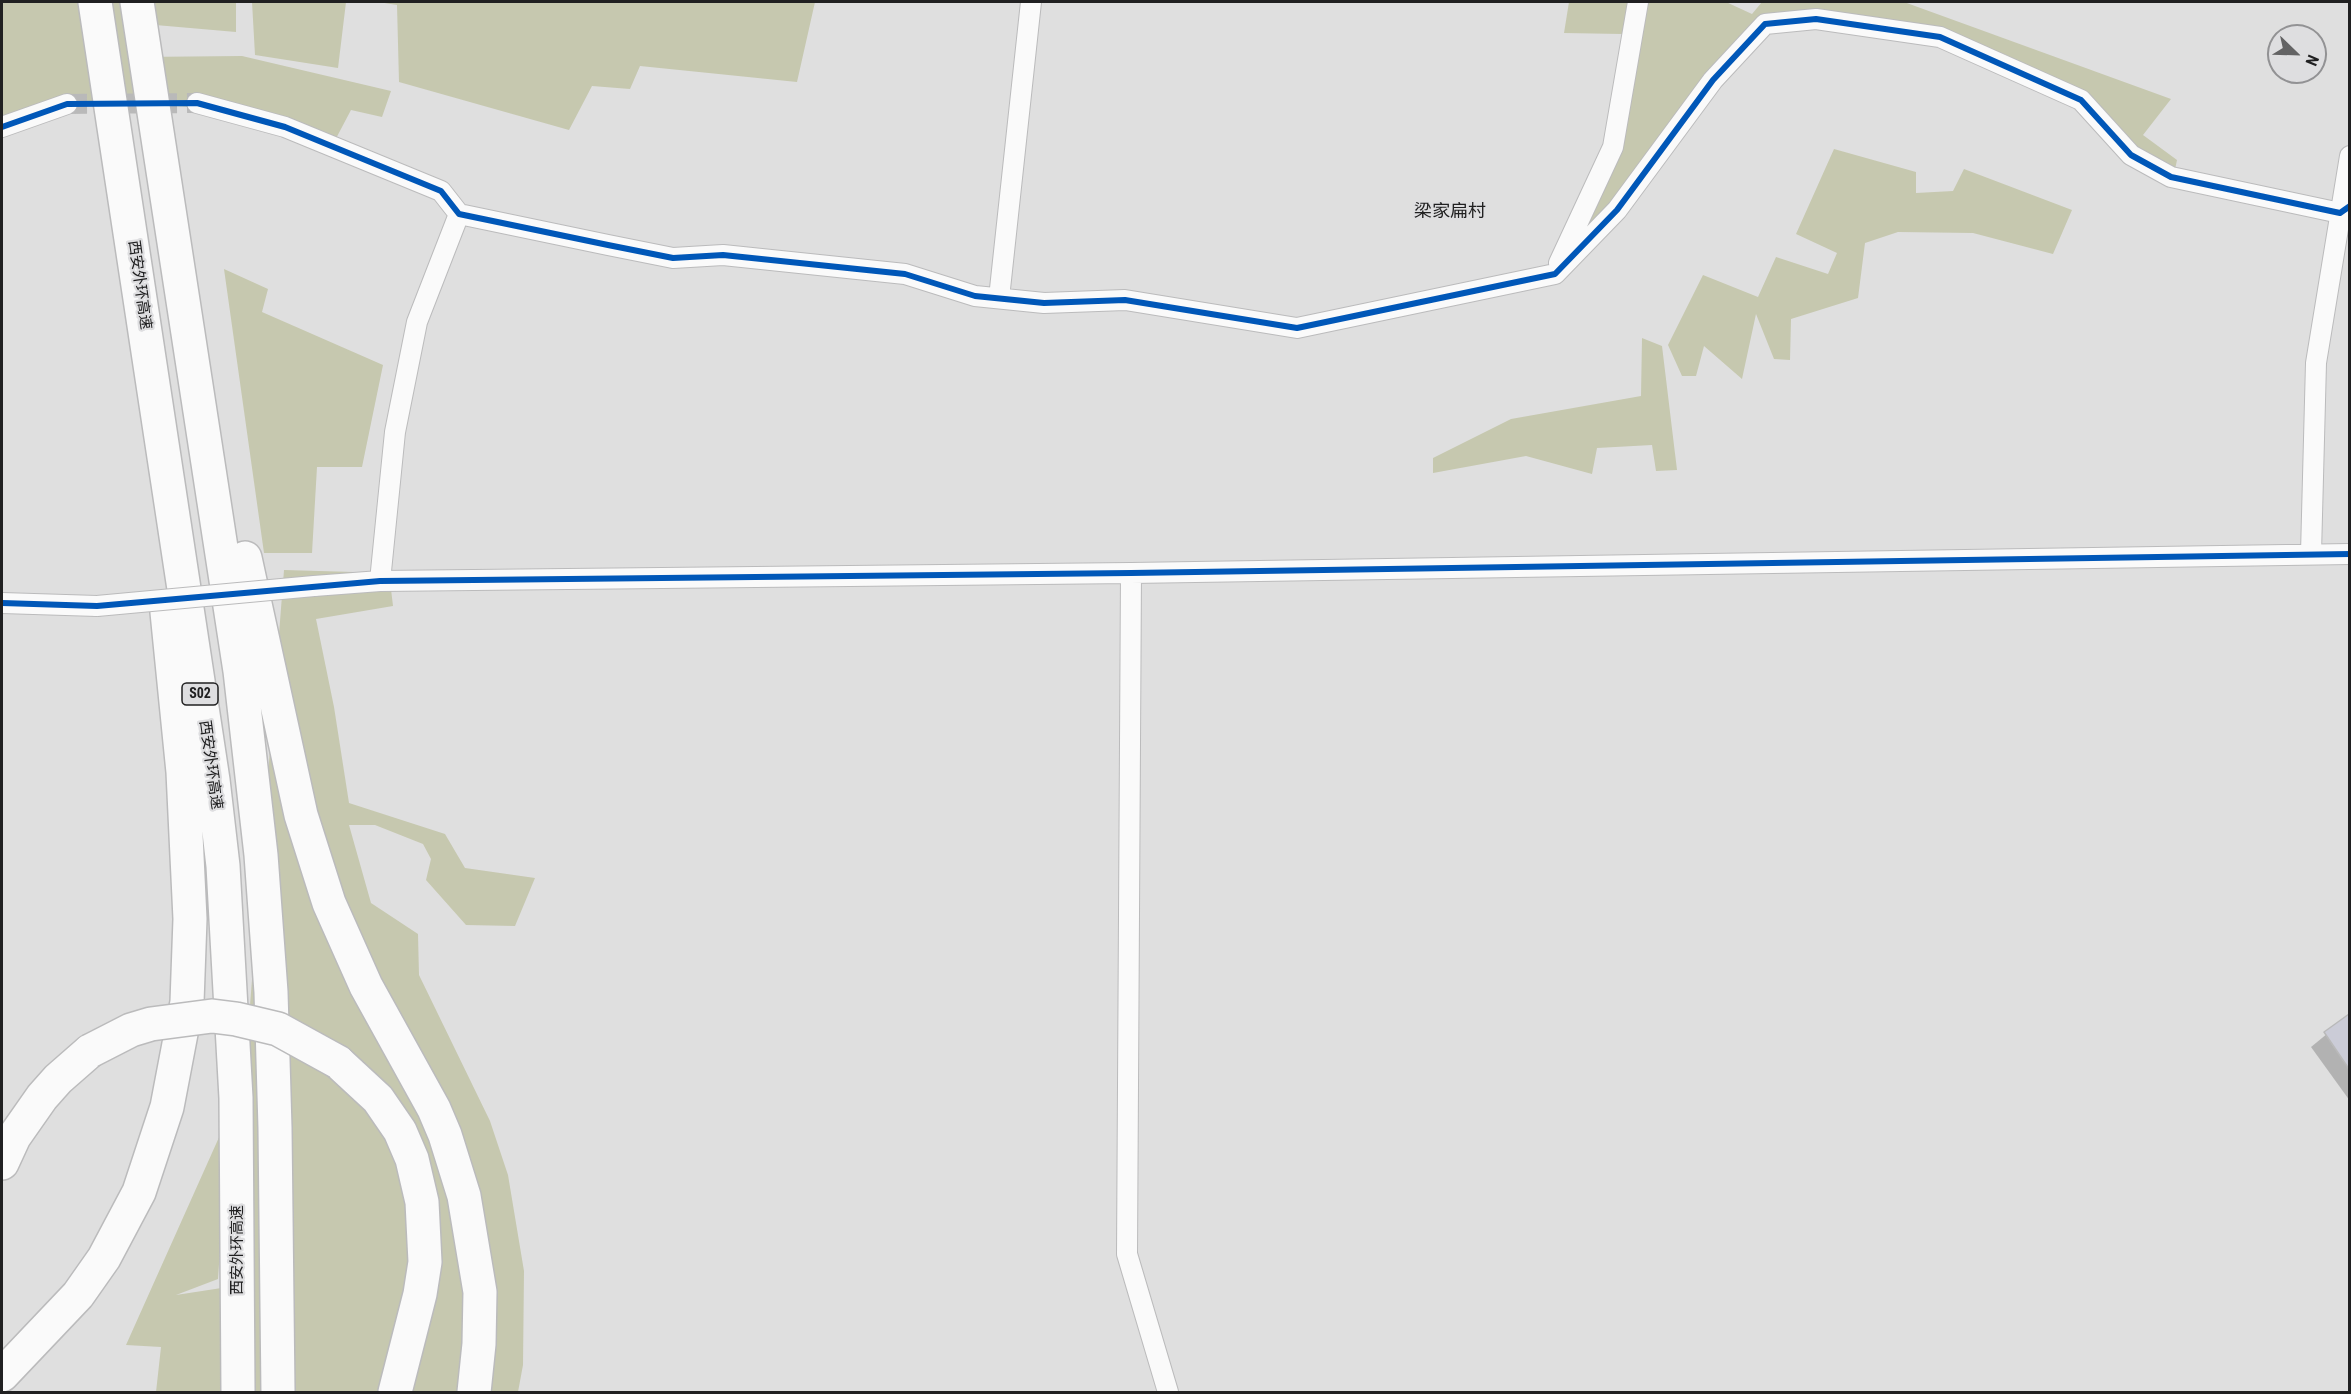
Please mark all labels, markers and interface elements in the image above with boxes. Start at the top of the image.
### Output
north arrow [2267,24,2327,84]
text: N [2302,52,2323,69]
district label: 梁家扁村 [1414,201,1486,223]
street label: 西安外环高速 [124,239,154,331]
road number: S02 [182,683,218,705]
street label: 西安外环高速 [195,719,225,811]
street label: 西安外环高速 [229,1205,247,1295]

